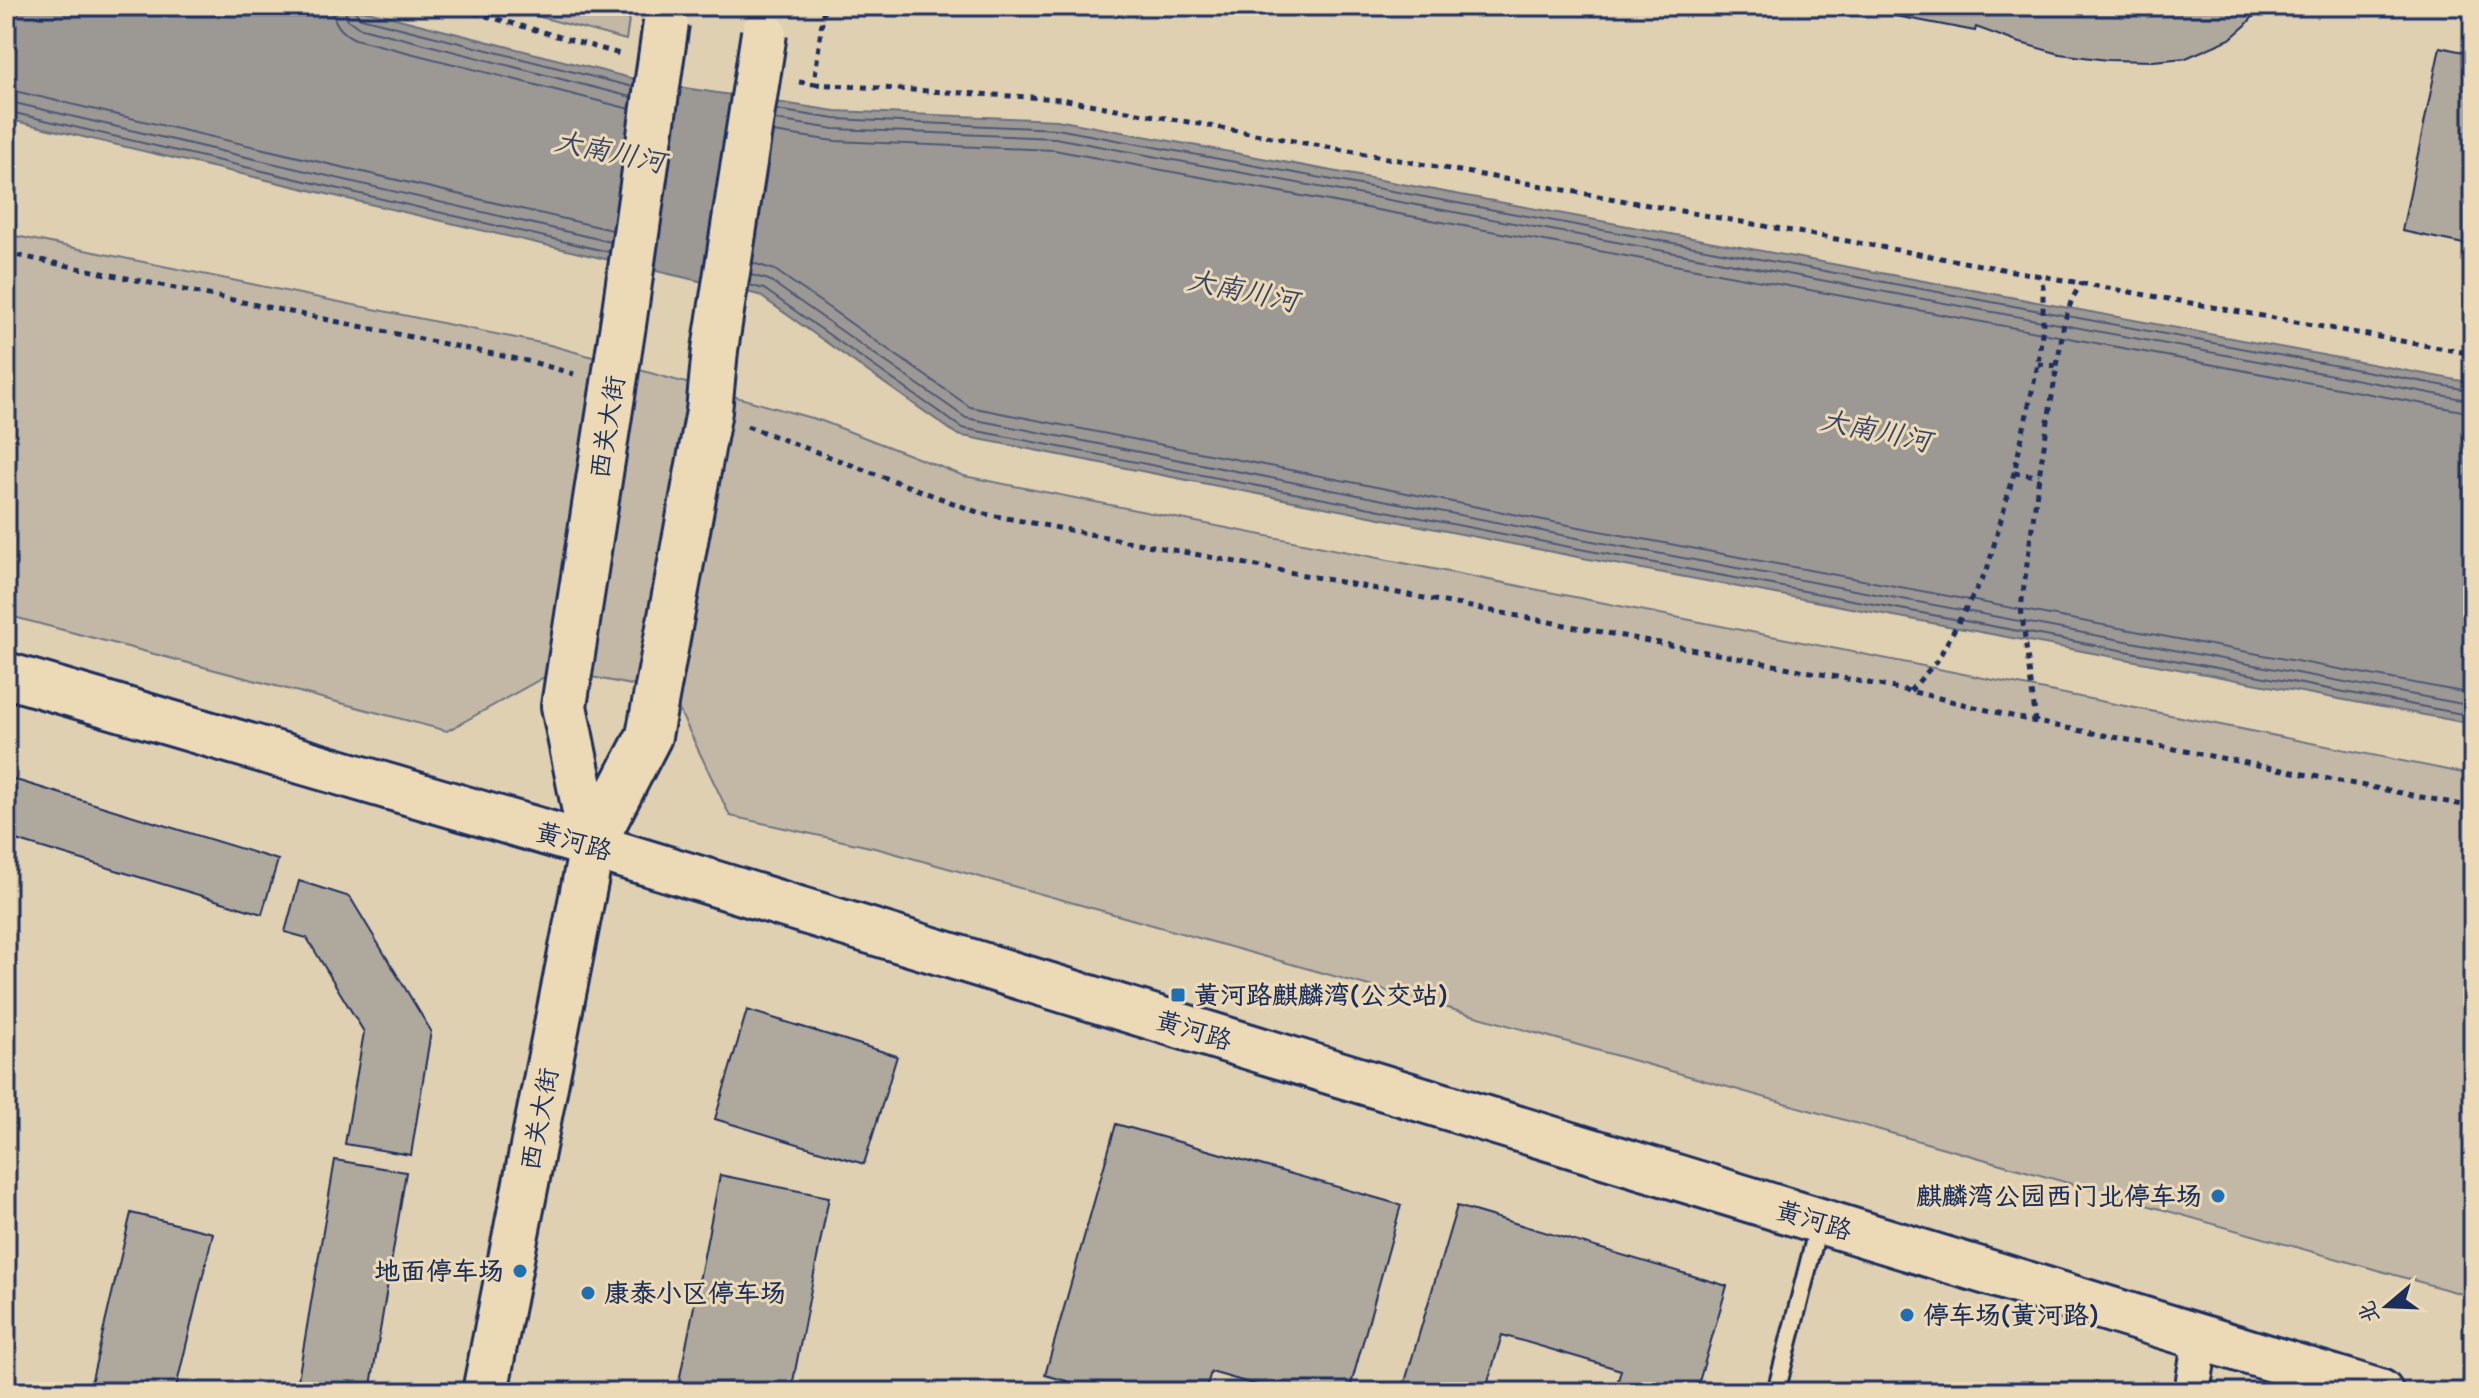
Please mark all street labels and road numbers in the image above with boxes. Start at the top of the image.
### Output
street label: 西关大街 [581,373,631,481]
street label: 黄河路 [532,813,616,867]
street label: 黄河路 [1152,1001,1237,1057]
street label: 西关大街 [511,1065,565,1173]
street label: 黄河路 [1772,1191,1857,1247]

